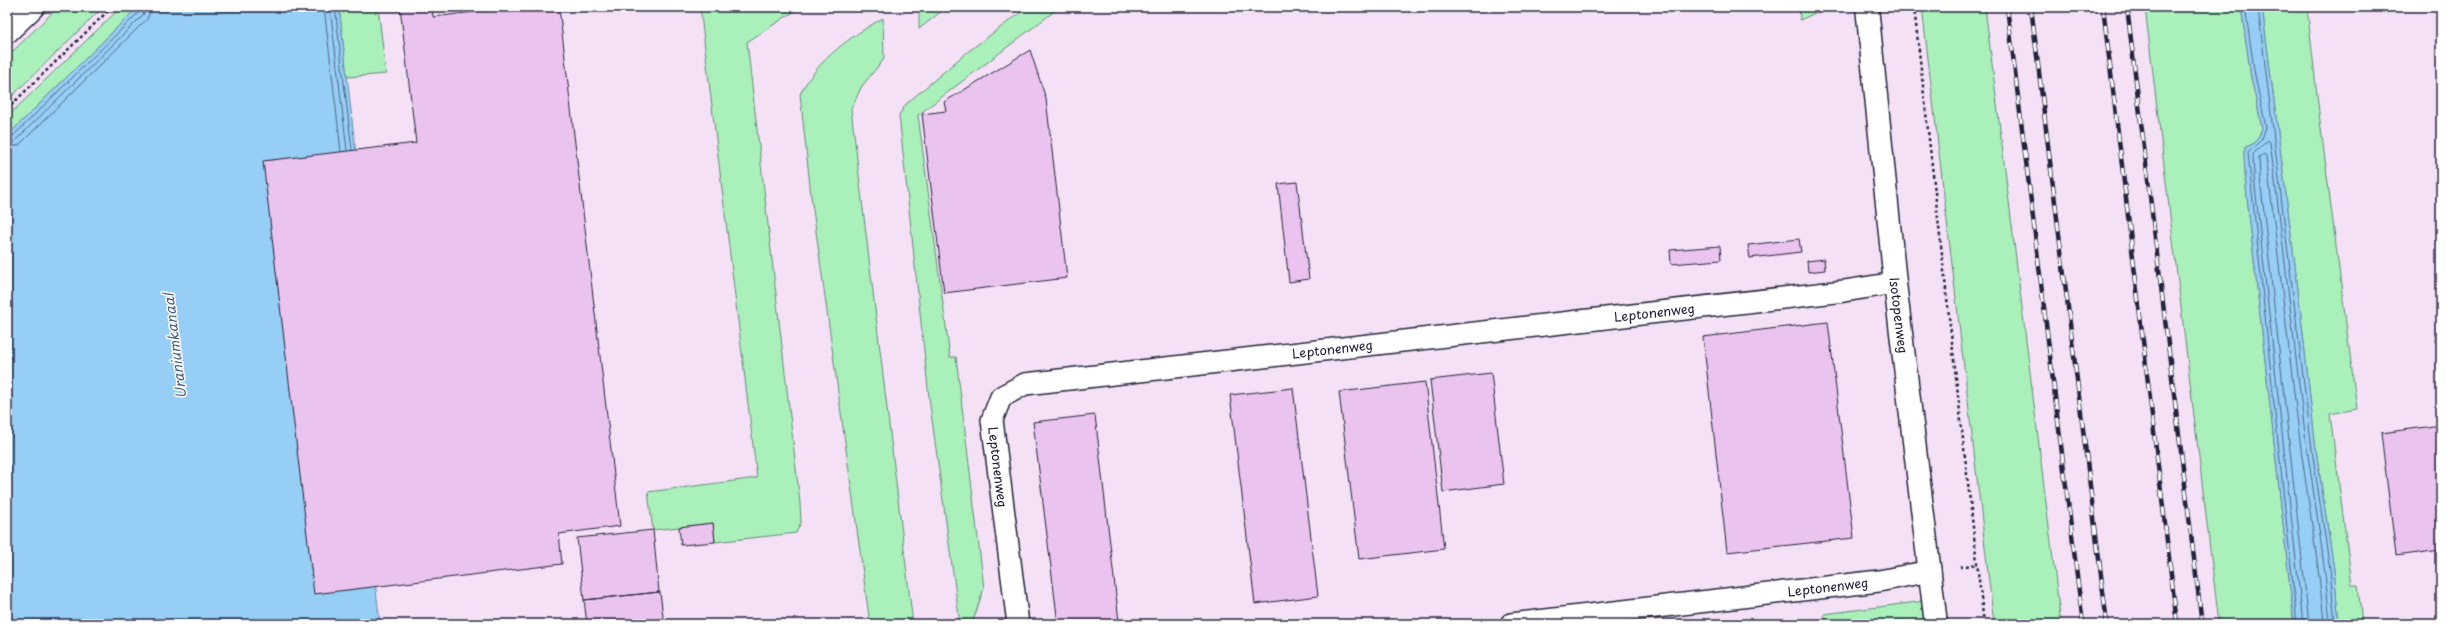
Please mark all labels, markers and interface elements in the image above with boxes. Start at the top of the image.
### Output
street label: Isotopenweg [1885,276,1913,354]
water label: Uraniumkanaal [157,290,191,400]
street label: Leptonenweg [1613,298,1696,326]
street label: Leptonenweg [1291,335,1374,363]
street label: Leptonenweg [984,425,1013,508]
street label: Leptonenweg [1786,572,1869,601]

